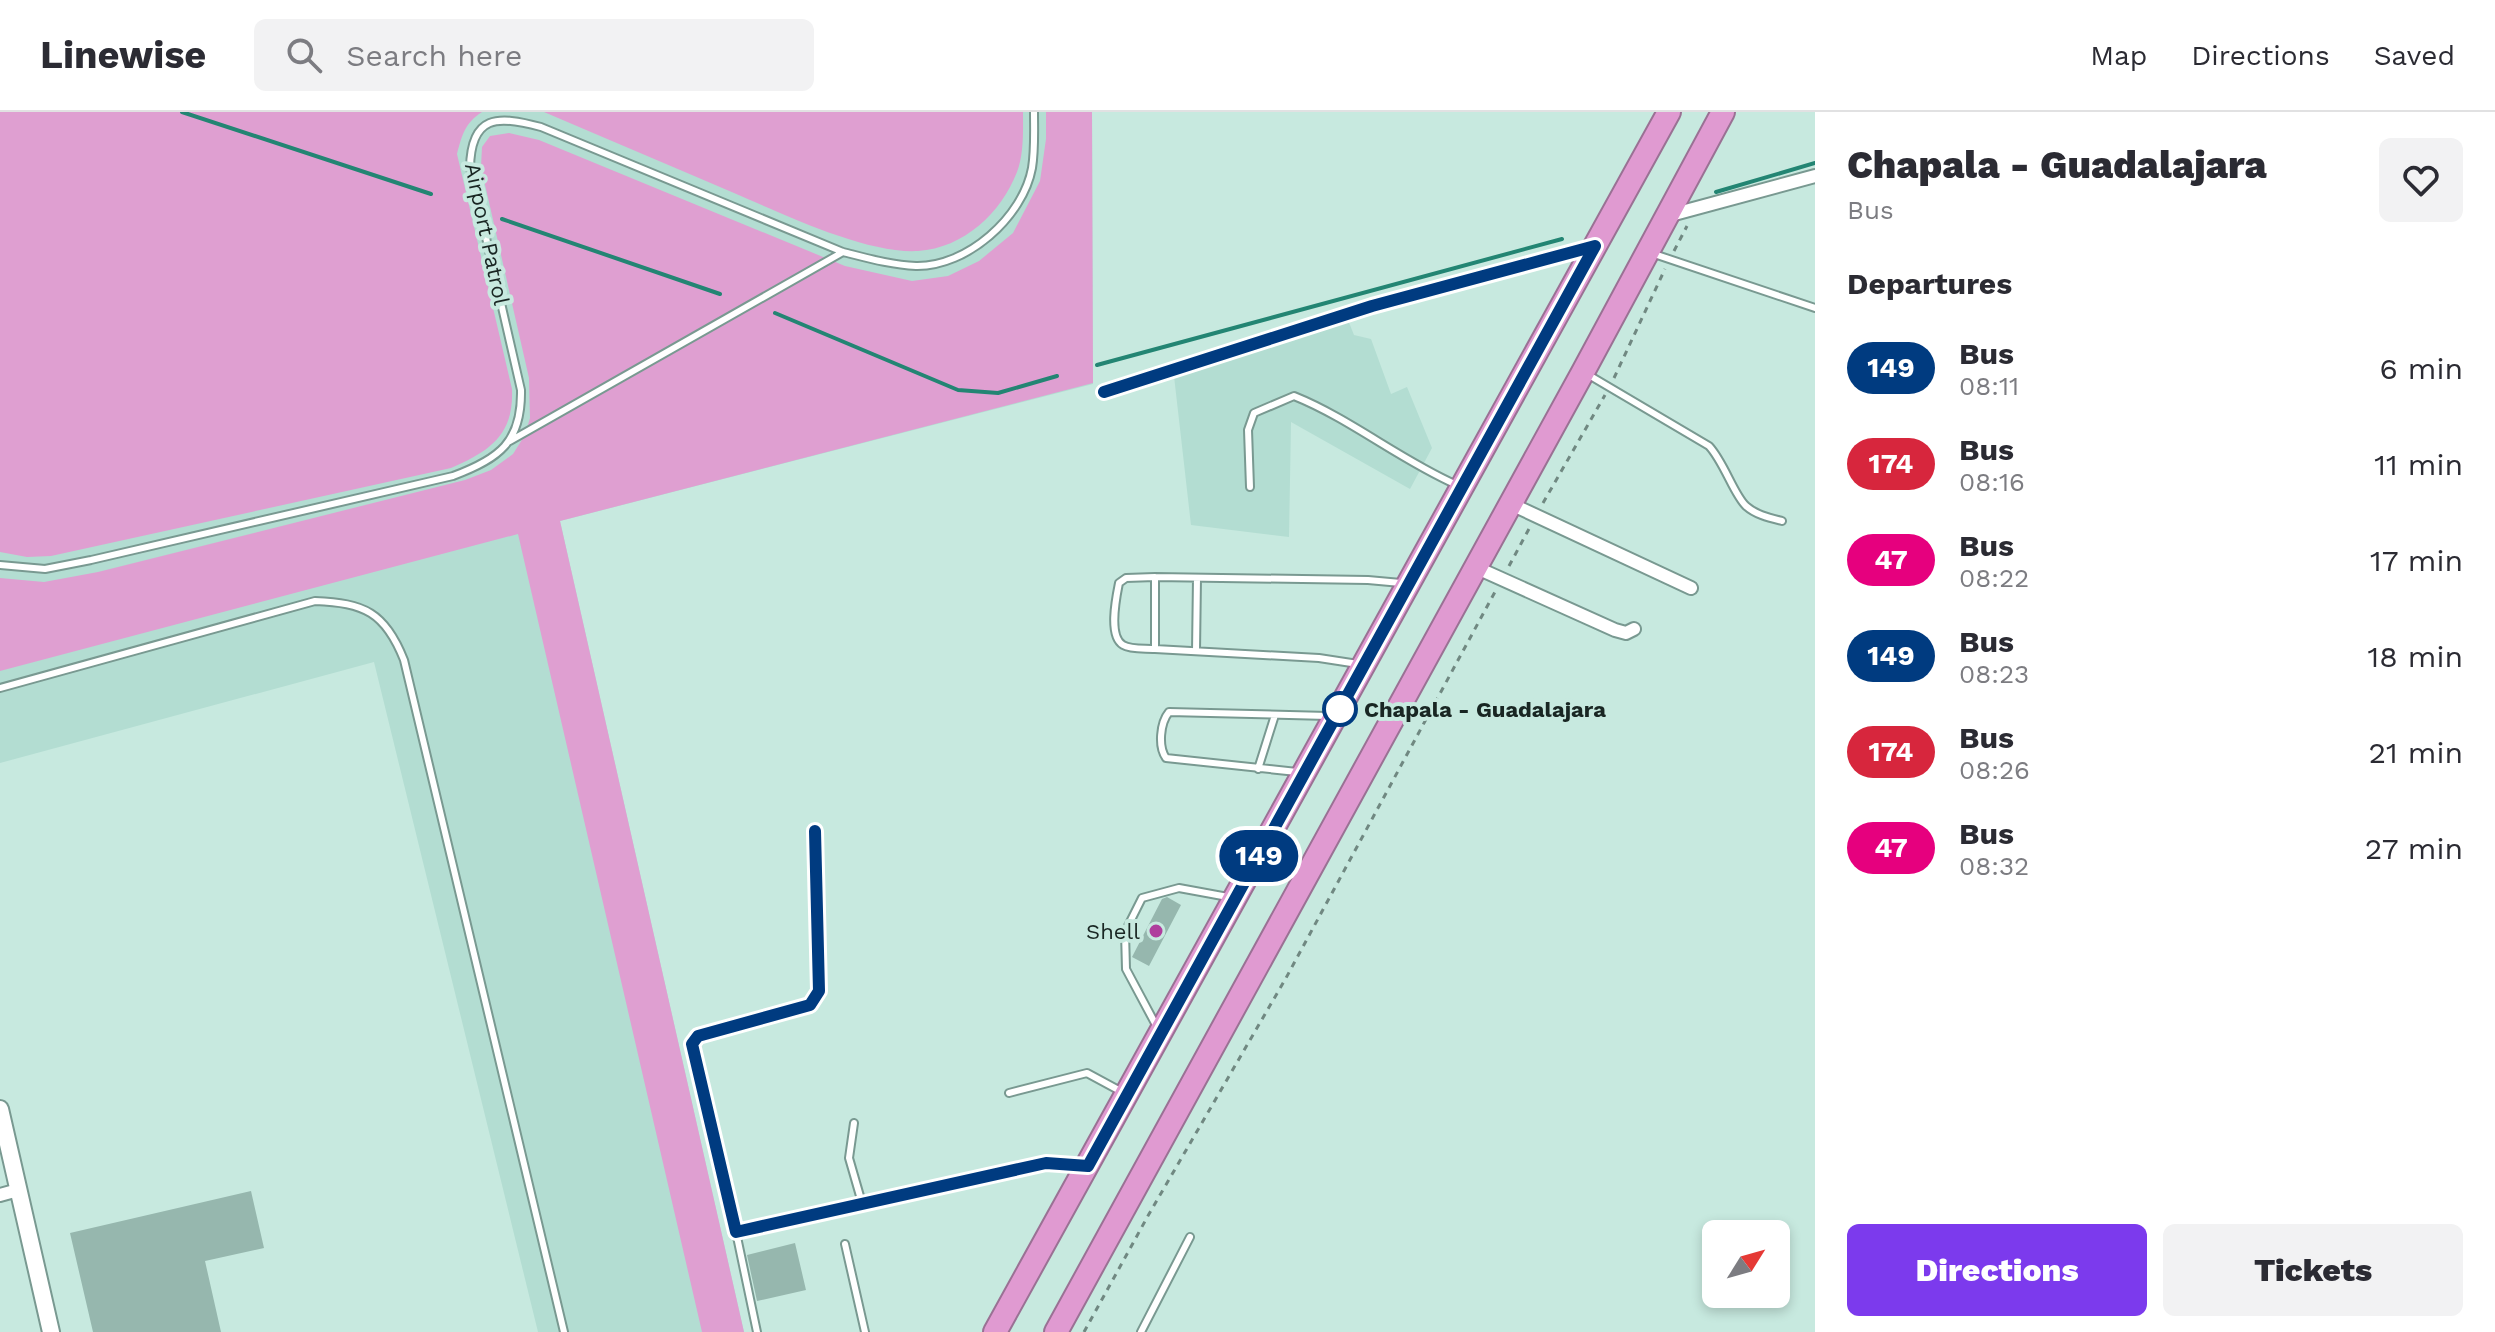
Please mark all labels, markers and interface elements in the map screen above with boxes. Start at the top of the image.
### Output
search box [254,19,814,91]
text: Linewise [40,33,206,77]
icon: search [282,33,326,77]
text: Search here [346,38,522,73]
text: Map [2090,39,2147,72]
text: Directions [2191,39,2330,72]
text: Saved [2374,39,2455,72]
button: heart [2379,138,2463,222]
text: Chapala - Guadalajara [1847,143,2267,187]
street label: Airport Patrol [460,161,514,308]
text: Bus [1847,195,1894,225]
text: Departures [1847,266,2012,301]
text: Bus [1959,336,2014,371]
text: 149 [1867,351,1915,384]
text: 6 min [2379,351,2463,386]
text: 08:11 [1959,371,2019,401]
text: Bus [1959,432,2014,467]
text: 174 [1869,447,1913,480]
text: 11 min [2374,447,2463,482]
text: 08:16 [1959,467,2025,497]
text: Bus [1959,528,2014,563]
text: 47 [1874,543,1908,576]
text: 17 min [2370,543,2463,578]
text: 08:22 [1959,563,2029,593]
text: Bus [1959,624,2014,659]
text: 149 [1867,639,1915,672]
text: 18 min [2367,639,2463,674]
text: 08:23 [1959,659,2029,689]
marker: Chapala - Guadalajara [1323,692,1357,726]
place label: Chapala - Guadalajara [1364,697,1606,722]
text: Bus [1959,720,2014,755]
text: 174 [1869,735,1913,768]
text: 21 min [2368,735,2463,770]
text: 08:26 [1959,755,2030,785]
text: Bus [1959,816,2014,851]
line badge: 149 [1213,830,1305,882]
text: 47 [1874,831,1908,864]
text: 27 min [2365,831,2463,866]
text: 149 [1235,839,1283,872]
text: 08:32 [1959,851,2029,881]
place label: Shell [1086,919,1140,944]
marker: Shell [1147,922,1165,940]
north arrow [1702,1220,1790,1308]
map controls [1702,1220,1790,1308]
button: Directions [1847,1224,2147,1316]
button: Tickets [2163,1224,2463,1316]

